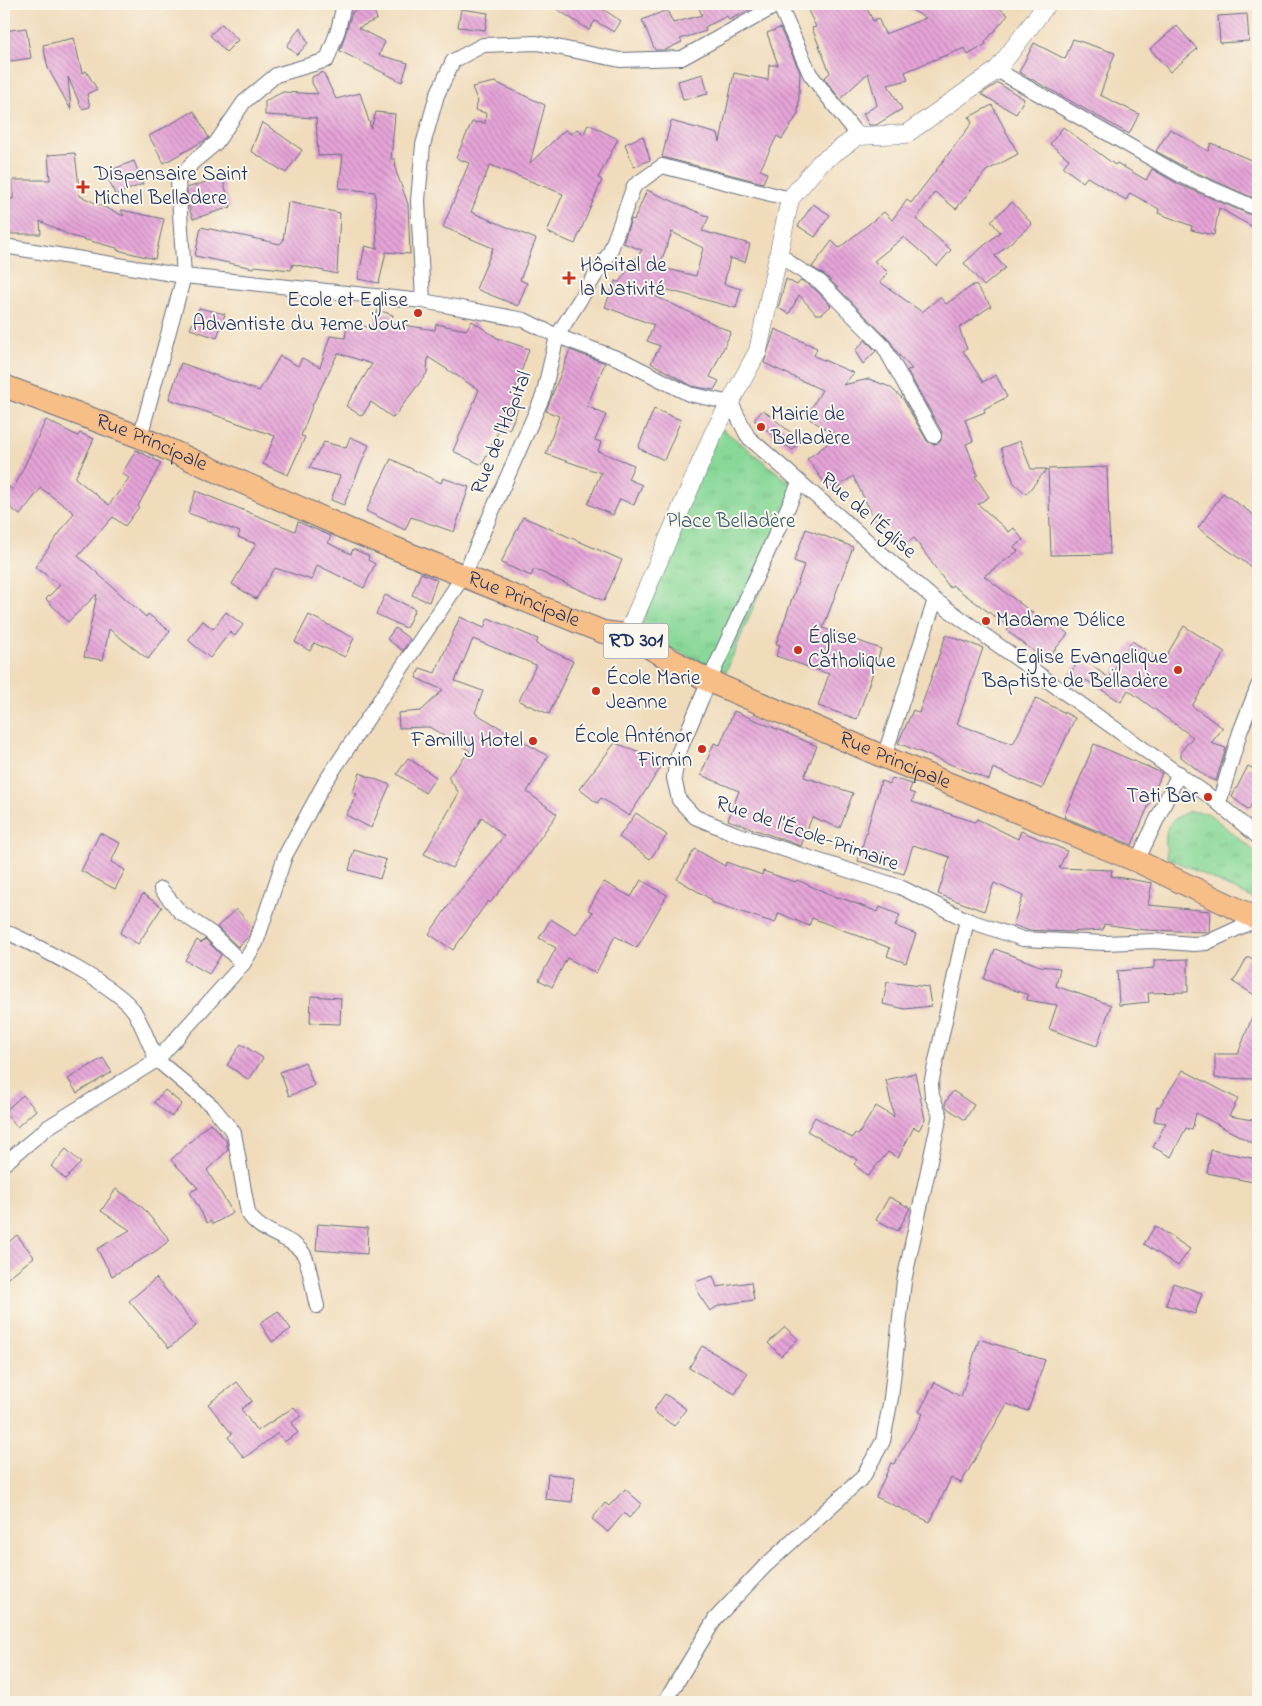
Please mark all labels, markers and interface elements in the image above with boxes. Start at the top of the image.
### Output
place label: Dispensaire Saint Michel Belladere [93,160,248,214]
marker: Dispensaire Saint Michel Belladere [76,180,90,194]
place label: Hôpital de la Nativité [580,251,667,305]
marker: Hôpital de la Nativité [562,271,576,285]
place label: Ecole et Eglise Advantiste du 7eme Jour [193,286,409,340]
marker: Ecole et Eglise Advantiste du 7eme Jour [412,307,424,319]
street label: Rue de l'Hôpital [464,367,540,499]
place label: Mairie de Belladère [770,400,851,454]
street label: Rue Principale [91,407,213,480]
marker: Mairie de Belladère [755,421,767,433]
street label: Rue de l'Église [812,466,923,568]
park label: Place Belladère [667,507,796,537]
street label: Rue Principale [463,564,585,636]
place label: Madame Délice [996,606,1126,636]
marker: Madame Délice [980,615,992,627]
place label: Église Catholique [808,623,896,677]
road number: RD 301 [604,624,668,658]
place label: Eglise Evangelique Baptiste de Belladère [981,643,1169,697]
marker: Église Catholique [792,644,804,656]
place label: École Marie Jeanne [606,664,701,718]
marker: Eglise Evangelique Baptiste de Belladère [1172,664,1184,676]
marker: École Marie Jeanne [590,685,602,697]
place label: École Anténor Firmin [574,722,692,776]
street label: Rue Principale [834,724,956,798]
place label: Familly Hotel [410,726,523,758]
marker: Familly Hotel [527,735,539,747]
marker: École Anténor Firmin [696,743,708,755]
place label: Tati Bar [1127,782,1198,812]
street label: Rue de l'École-Primaire [711,789,903,880]
marker: Tati Bar [1202,791,1214,803]

